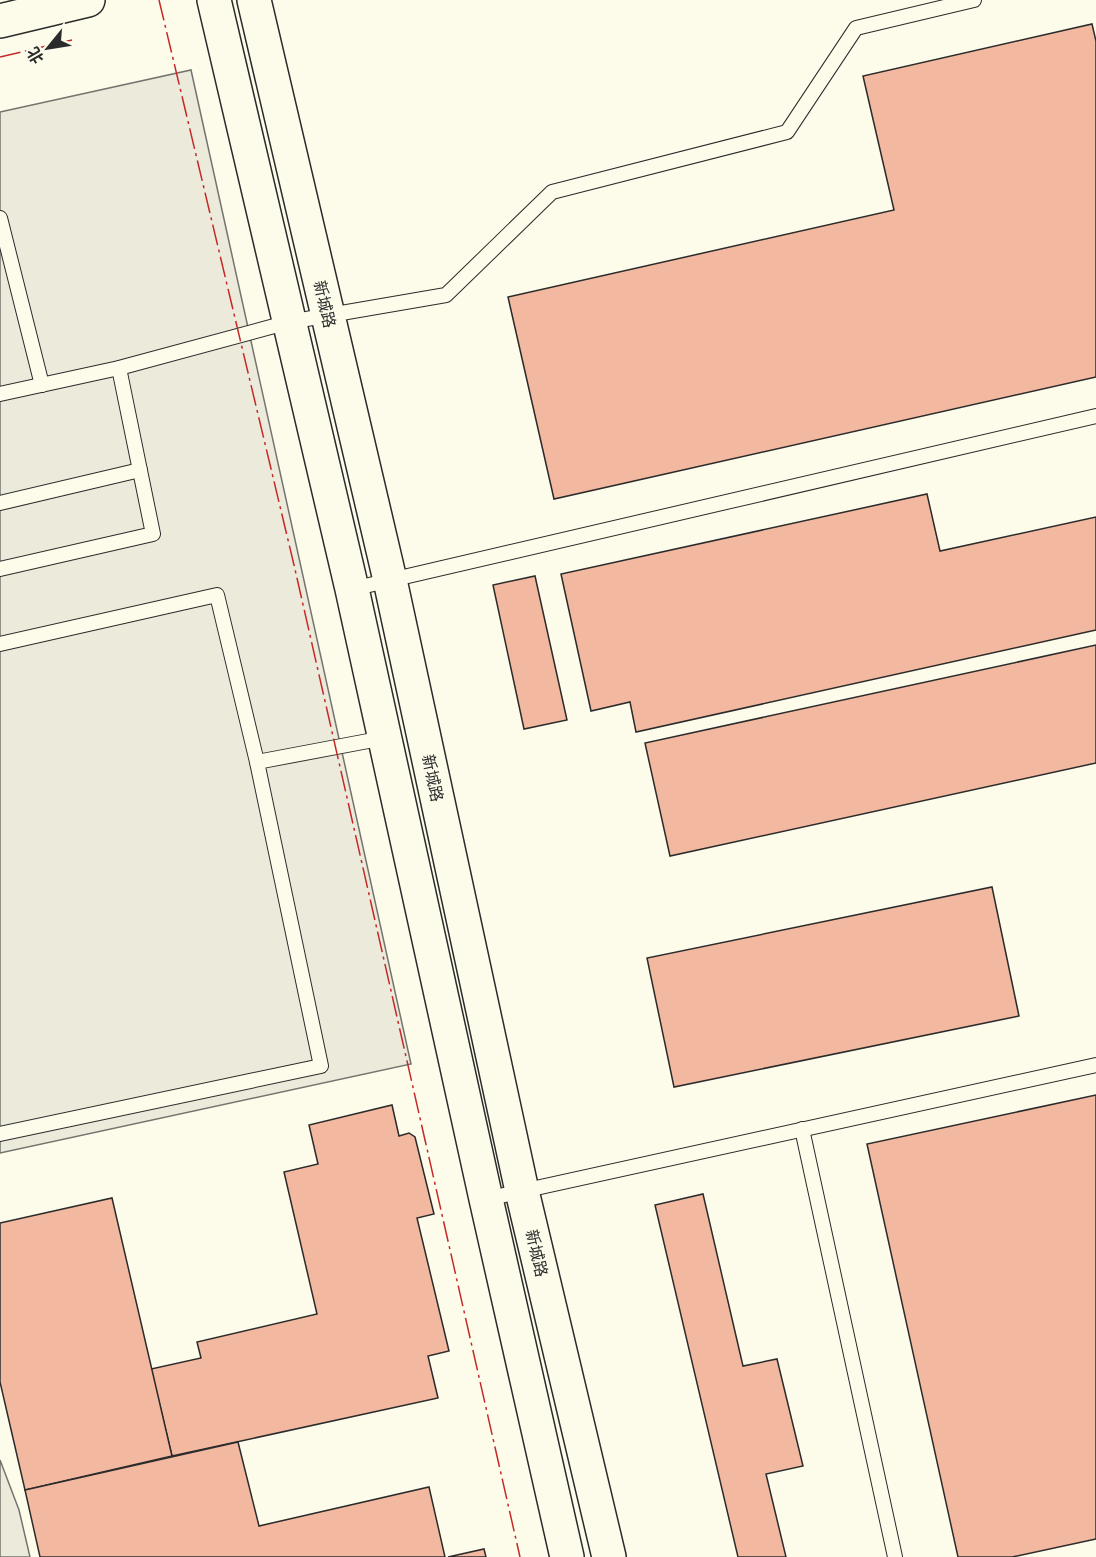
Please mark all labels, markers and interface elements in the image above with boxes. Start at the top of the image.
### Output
north arrow [18,18,78,78]
text: 北 [22,44,47,67]
street label: 新城路 [311,278,340,329]
street label: 新城路 [419,752,448,803]
street label: 新城路 [523,1227,552,1278]

